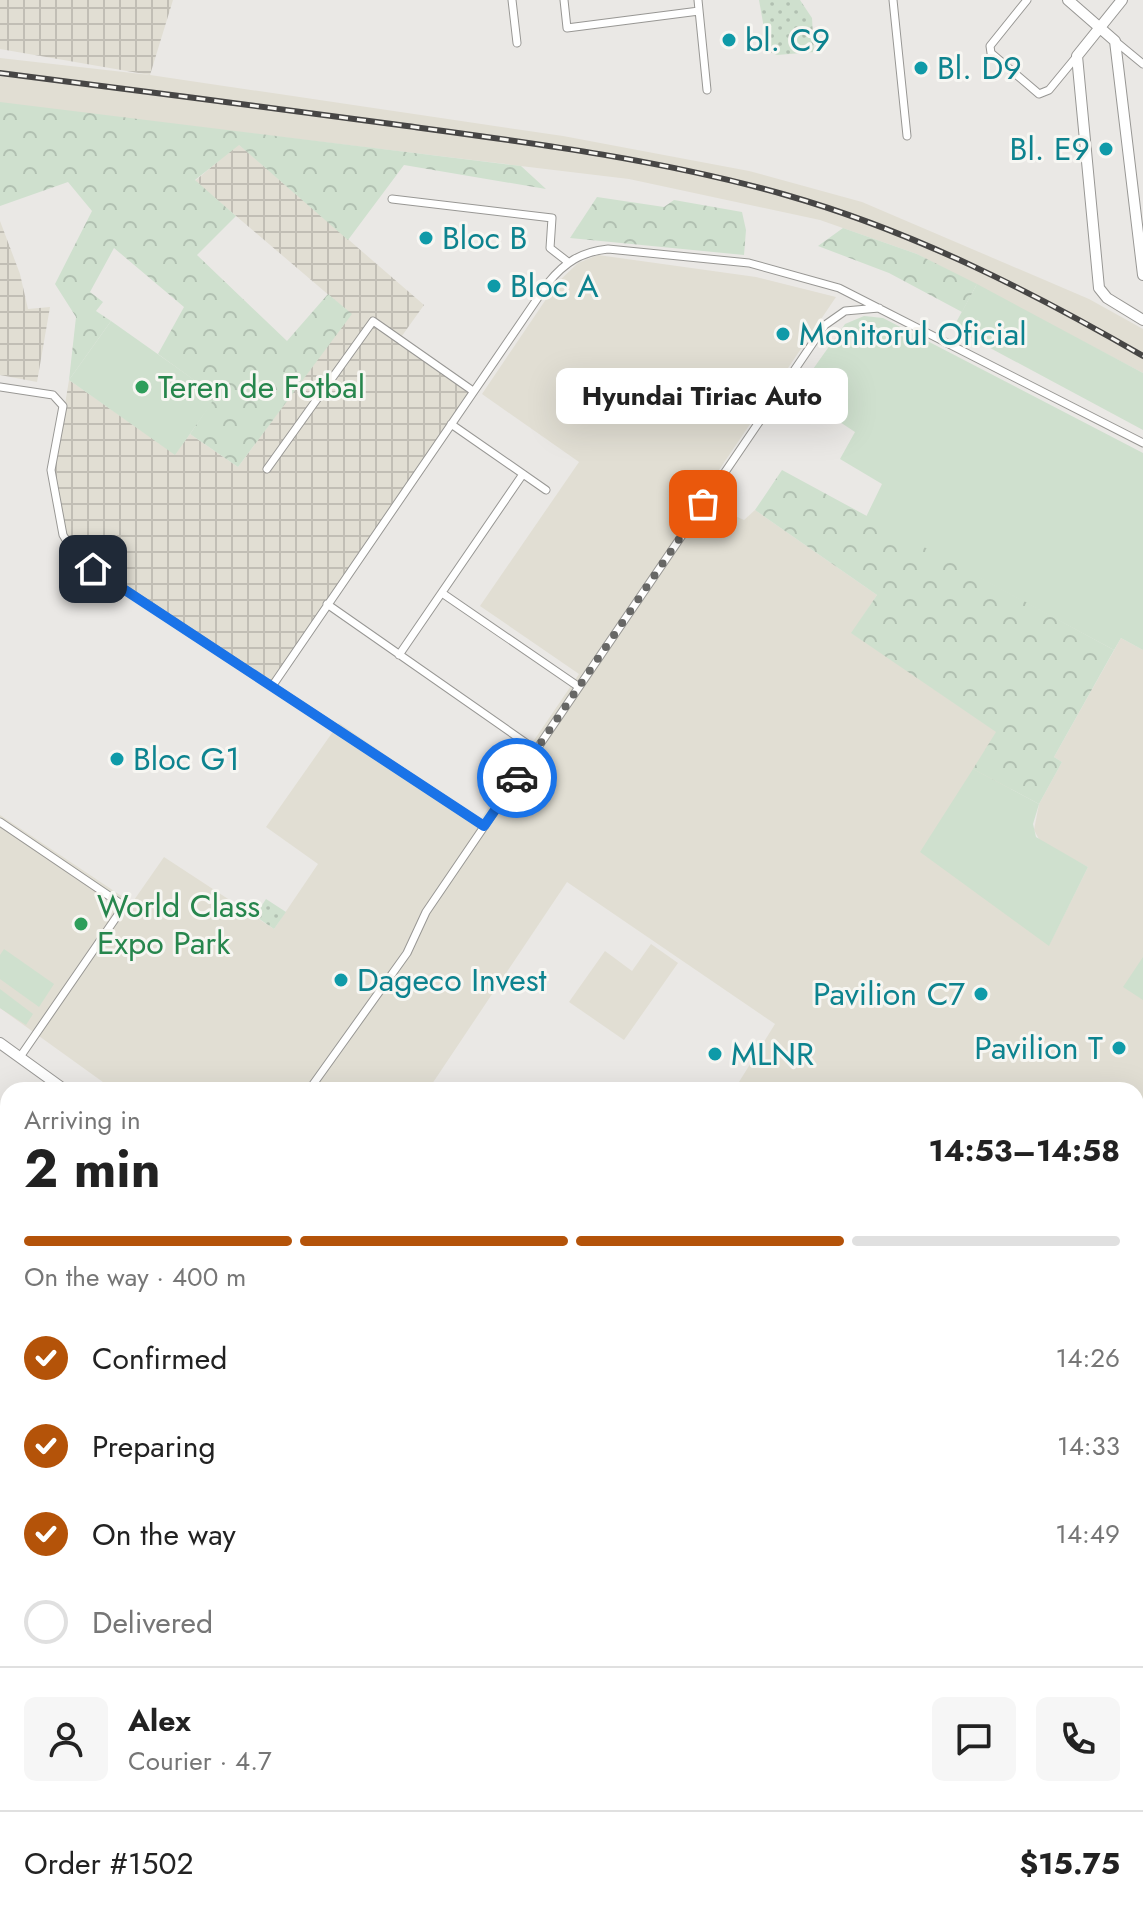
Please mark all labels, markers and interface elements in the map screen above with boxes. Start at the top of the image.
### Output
place label: bl. C9 [745,17,830,63]
marker: bl. C9 [720,31,738,49]
place label: Bl. D9 [937,45,1022,91]
marker: Bl. D9 [912,59,930,77]
place label: Bl. E9 [1010,126,1090,172]
marker: Bl. E9 [1097,140,1115,158]
place label: Bloc B [442,215,527,261]
marker: Bloc B [417,229,435,247]
place label: Bloc A [510,263,599,309]
marker: Bloc A [485,277,503,295]
place label: Monitorul Oficial [799,311,1027,357]
marker: Monitorul Oficial [774,325,792,343]
place label: Teren de Fotbal [158,364,365,410]
callout: Hyundai Tiriac Auto [557,368,849,424]
text: Hyundai Tiriac Auto [582,377,822,415]
marker: Teren de Fotbal [133,378,151,396]
pin [669,470,737,538]
icon: bag [681,482,725,526]
pin [59,535,127,603]
icon: home [71,547,115,591]
place label: Bloc G1 [133,736,240,782]
courier [477,738,557,818]
marker: Bloc G1 [108,750,126,768]
icon: car [495,756,539,800]
place label: World Class Expo Park [97,883,260,966]
marker: World Class Expo Park [72,915,90,933]
place label: Dageco Invest [357,957,547,1003]
marker: Dageco Invest [332,971,350,989]
place label: Pavilion C7 [813,971,965,1017]
marker: Pavilion C7 [972,985,990,1003]
place label: Pavilion T [974,1025,1103,1071]
place label: MLNR [731,1031,814,1077]
marker: Pavilion T [1110,1039,1128,1057]
marker: MLNR [706,1045,724,1063]
text: Arriving in [24,1101,141,1139]
text: 14:53–14:58 [929,1129,1120,1172]
text: 2 min [24,1131,161,1207]
text: On the way · 400 m [24,1258,246,1296]
icon: check [24,1336,68,1380]
text: Confirmed [92,1337,227,1380]
text: 14:26 [1056,1339,1120,1377]
icon: check [24,1424,68,1468]
text: Preparing [92,1425,216,1468]
text: 14:33 [1057,1427,1120,1465]
icon: check [24,1512,68,1556]
text: On the way [92,1513,236,1556]
text: 14:49 [1055,1515,1120,1553]
text: Delivered [92,1601,213,1644]
button: person [24,1697,108,1781]
button: chat [932,1697,1016,1781]
button: phone [1036,1697,1120,1781]
text: Alex [128,1699,191,1742]
text: Courier · 4.7 [128,1742,272,1780]
text: Order #1502 [24,1842,193,1885]
text: $15.75 [1020,1842,1120,1885]

